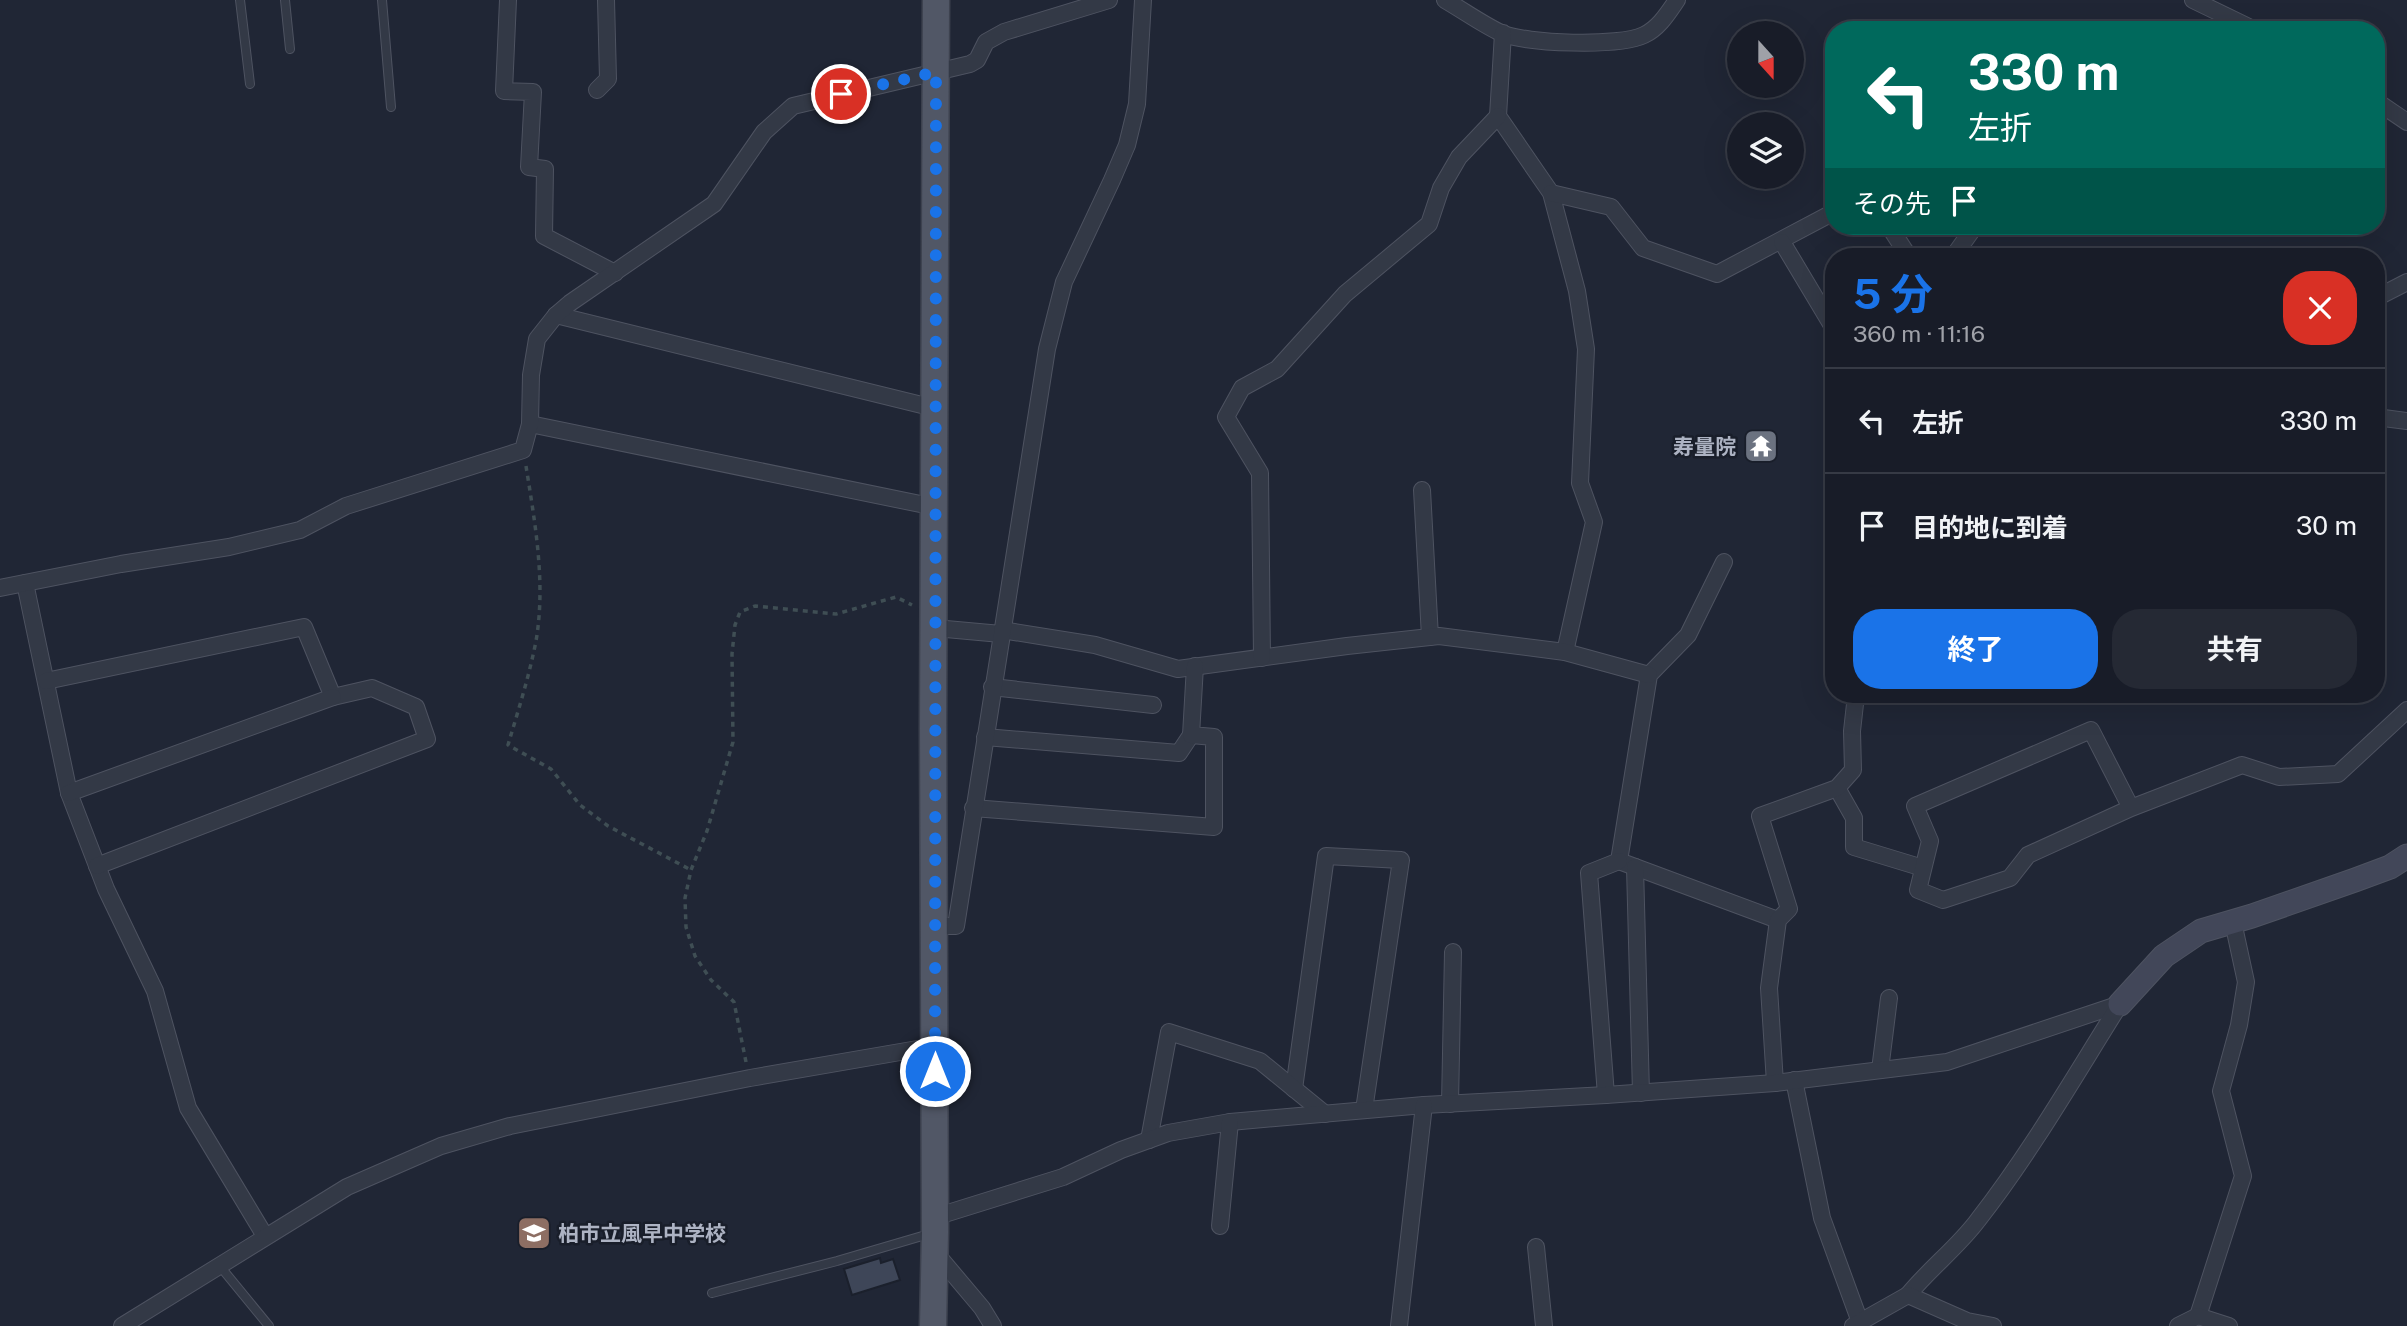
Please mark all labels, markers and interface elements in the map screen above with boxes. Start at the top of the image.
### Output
north arrow [1727,21,1804,98]
map controls [1727,21,1804,189]
text: 330 m [1968,43,2119,101]
icon: left [1853,49,1944,140]
pin [811,64,871,124]
icon: arrive [822,75,860,113]
text: 左折 [1968,109,2032,146]
button: layers [1727,112,1804,189]
icon: arrive [1945,182,1983,220]
text: その先 [1853,188,1931,219]
text: 5 分 [1853,269,1933,318]
button: close [2283,271,2357,345]
text: 360 m · 11:16 [1853,320,1985,347]
icon: left [1853,402,1891,440]
text: 330 m [2280,405,2357,436]
text: 左折 [1912,407,1964,438]
temple icon: 寿量院 [1742,427,1780,465]
place label: 寿量院 [1673,434,1736,459]
icon: arrive [1853,507,1891,545]
text: 30 m [2296,510,2357,541]
text: 目的地に到着 [1912,512,2068,543]
button: 終了 [1853,609,2098,689]
button: 共有 [2112,609,2357,689]
position arrow [898,1034,972,1108]
school or university icon: 柏市立風早中学校 [515,1214,553,1252]
place label: 柏市立風早中学校 [558,1221,726,1246]

